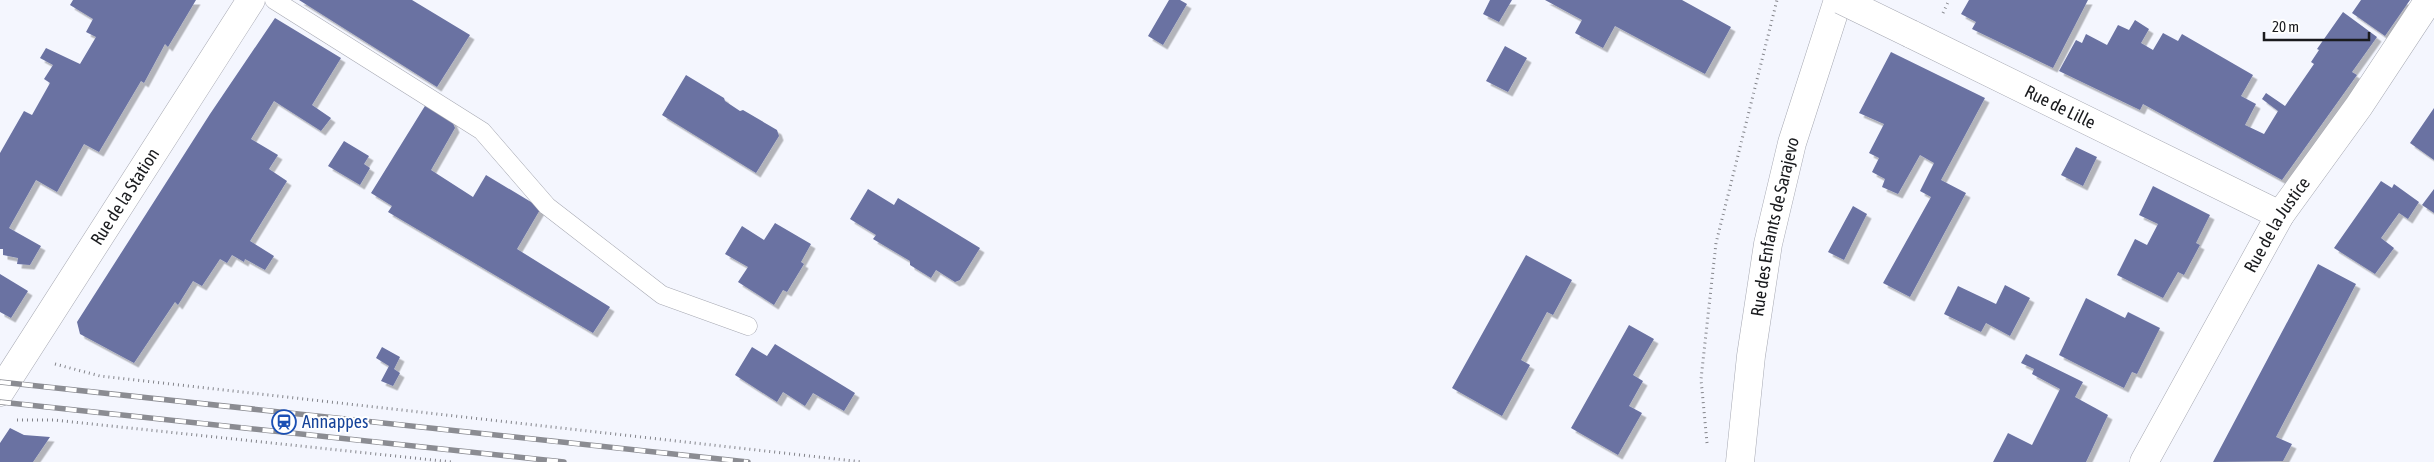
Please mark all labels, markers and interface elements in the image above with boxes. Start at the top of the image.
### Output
scale bar [2264,10,2369,42]
text: 20 m [2272,18,2299,35]
street label: Rue de Lille [2021,80,2099,133]
street label: Rue des Enfants de Sarajevo [1746,134,1803,318]
street label: Rue de la Station [86,144,163,249]
street label: Rue de la Justice [2239,173,2314,276]
station icon: Annappes [271,409,297,435]
place label: Annappes [302,411,368,432]

